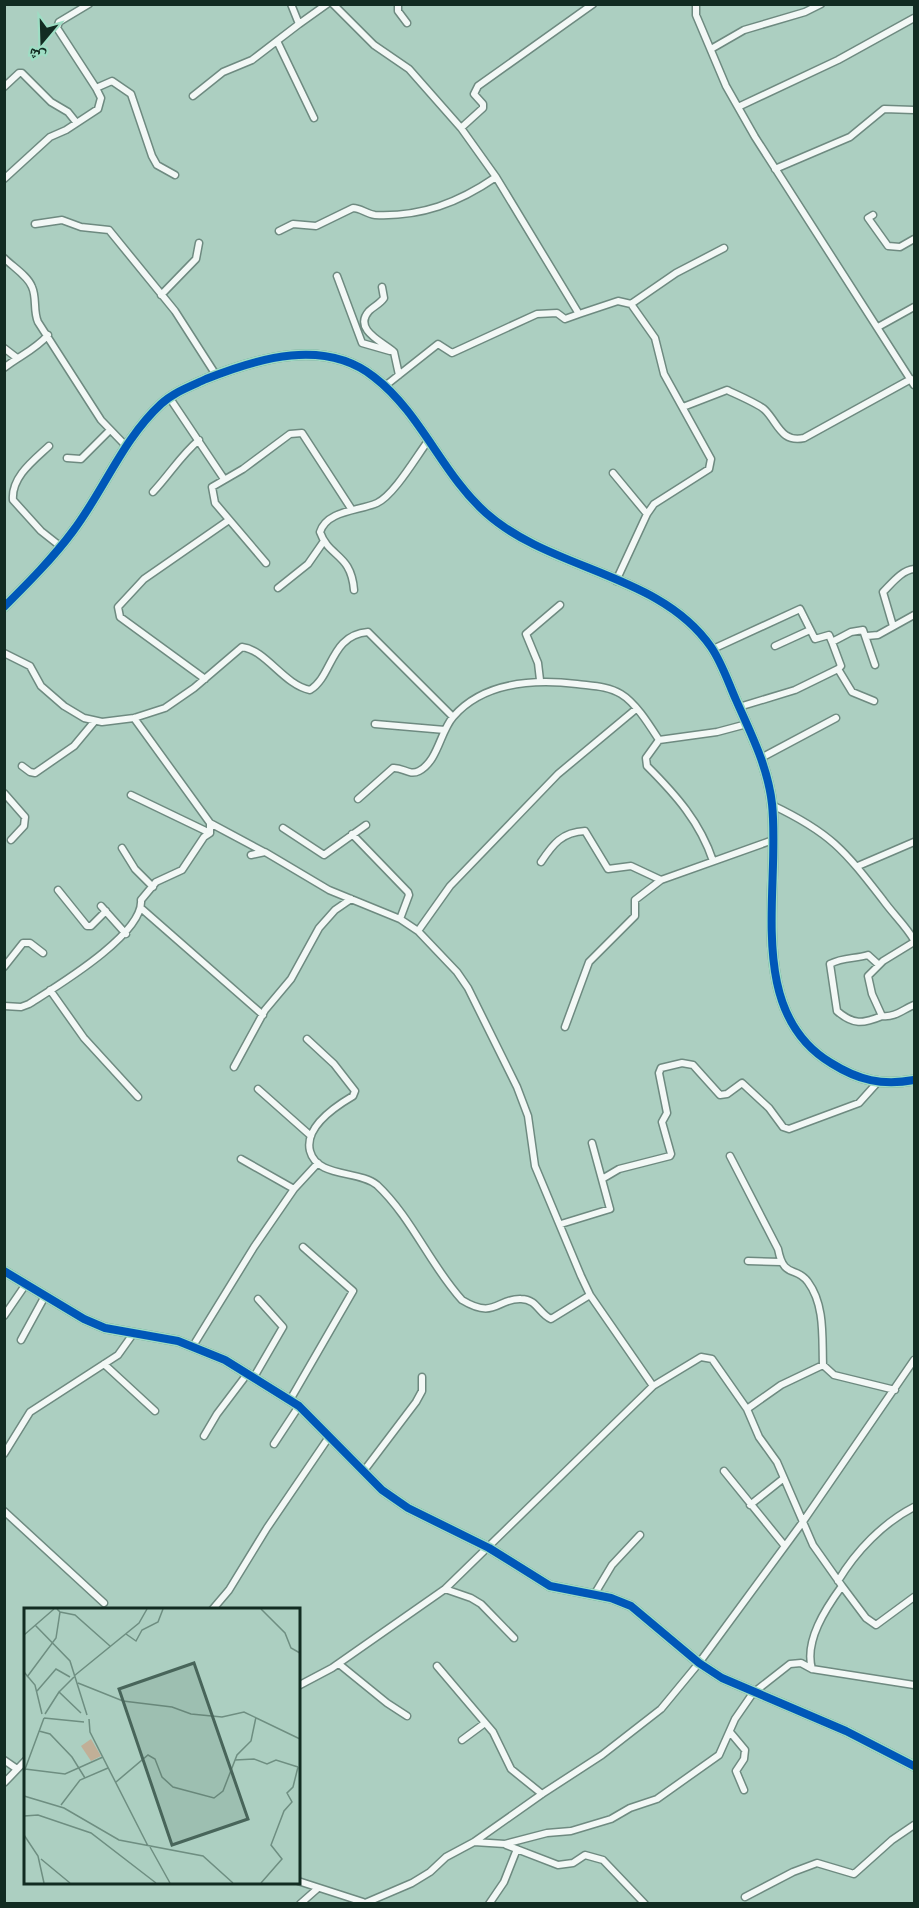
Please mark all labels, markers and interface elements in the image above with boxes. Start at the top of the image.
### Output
north arrow [12,12,72,72]
text: ش [26,44,48,68]
inset map [24,1608,300,1884]

